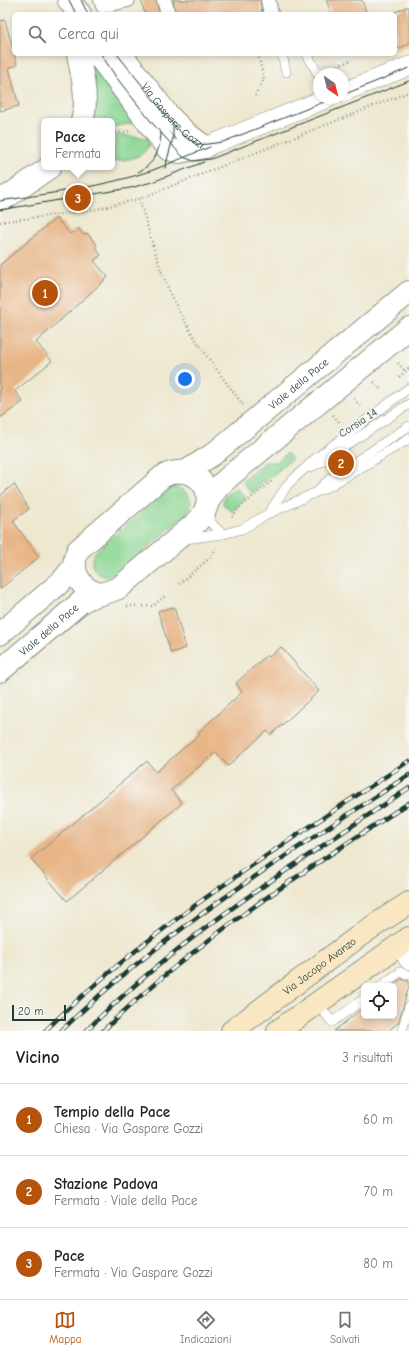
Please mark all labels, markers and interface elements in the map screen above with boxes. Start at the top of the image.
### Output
search box [12,12,397,56]
icon: search [26,23,48,45]
text: Cerca qui [58,25,119,43]
north arrow [313,68,349,104]
street label: Via Gaspare Gozzi [139,80,207,151]
popup [41,118,115,170]
text: Pace [55,128,85,146]
text: Fermata [55,146,101,161]
pin: 3 [65,183,91,213]
pin: 1 [32,278,58,308]
street label: Viale della Pace [266,355,331,412]
your location [175,369,195,389]
street label: Corsia 14 [336,406,380,440]
pin: 2 [328,448,354,478]
street label: Viale della Pace [17,600,81,658]
street label: Via Jacopo Avanzo [280,934,359,997]
map controls [361,983,397,1019]
button: locate [361,983,397,1019]
scale bar [12,1003,66,1022]
text: 20 m [18,1005,43,1018]
text: Vicino [16,1048,59,1067]
text: 3 risultati [342,1050,393,1065]
text: Tempio della Pace [54,1103,170,1121]
text: 1 [26,1112,32,1127]
text: 60 m [363,1112,393,1127]
text: Chiesa · Via Gaspare Gozzi [54,1121,203,1136]
text: Stazione Padova [54,1175,158,1193]
text: 2 [26,1184,32,1199]
text: 70 m [364,1184,393,1199]
text: Fermata · Viale della Pace [54,1193,198,1208]
text: Pace [54,1247,84,1265]
text: 3 [26,1256,32,1271]
text: 80 m [363,1256,393,1271]
text: Fermata · Via Gaspare Gozzi [54,1265,213,1280]
tab: Mappa [49,1309,82,1346]
tab: Indicazioni [180,1309,231,1346]
tab: Salvati [330,1309,360,1346]

